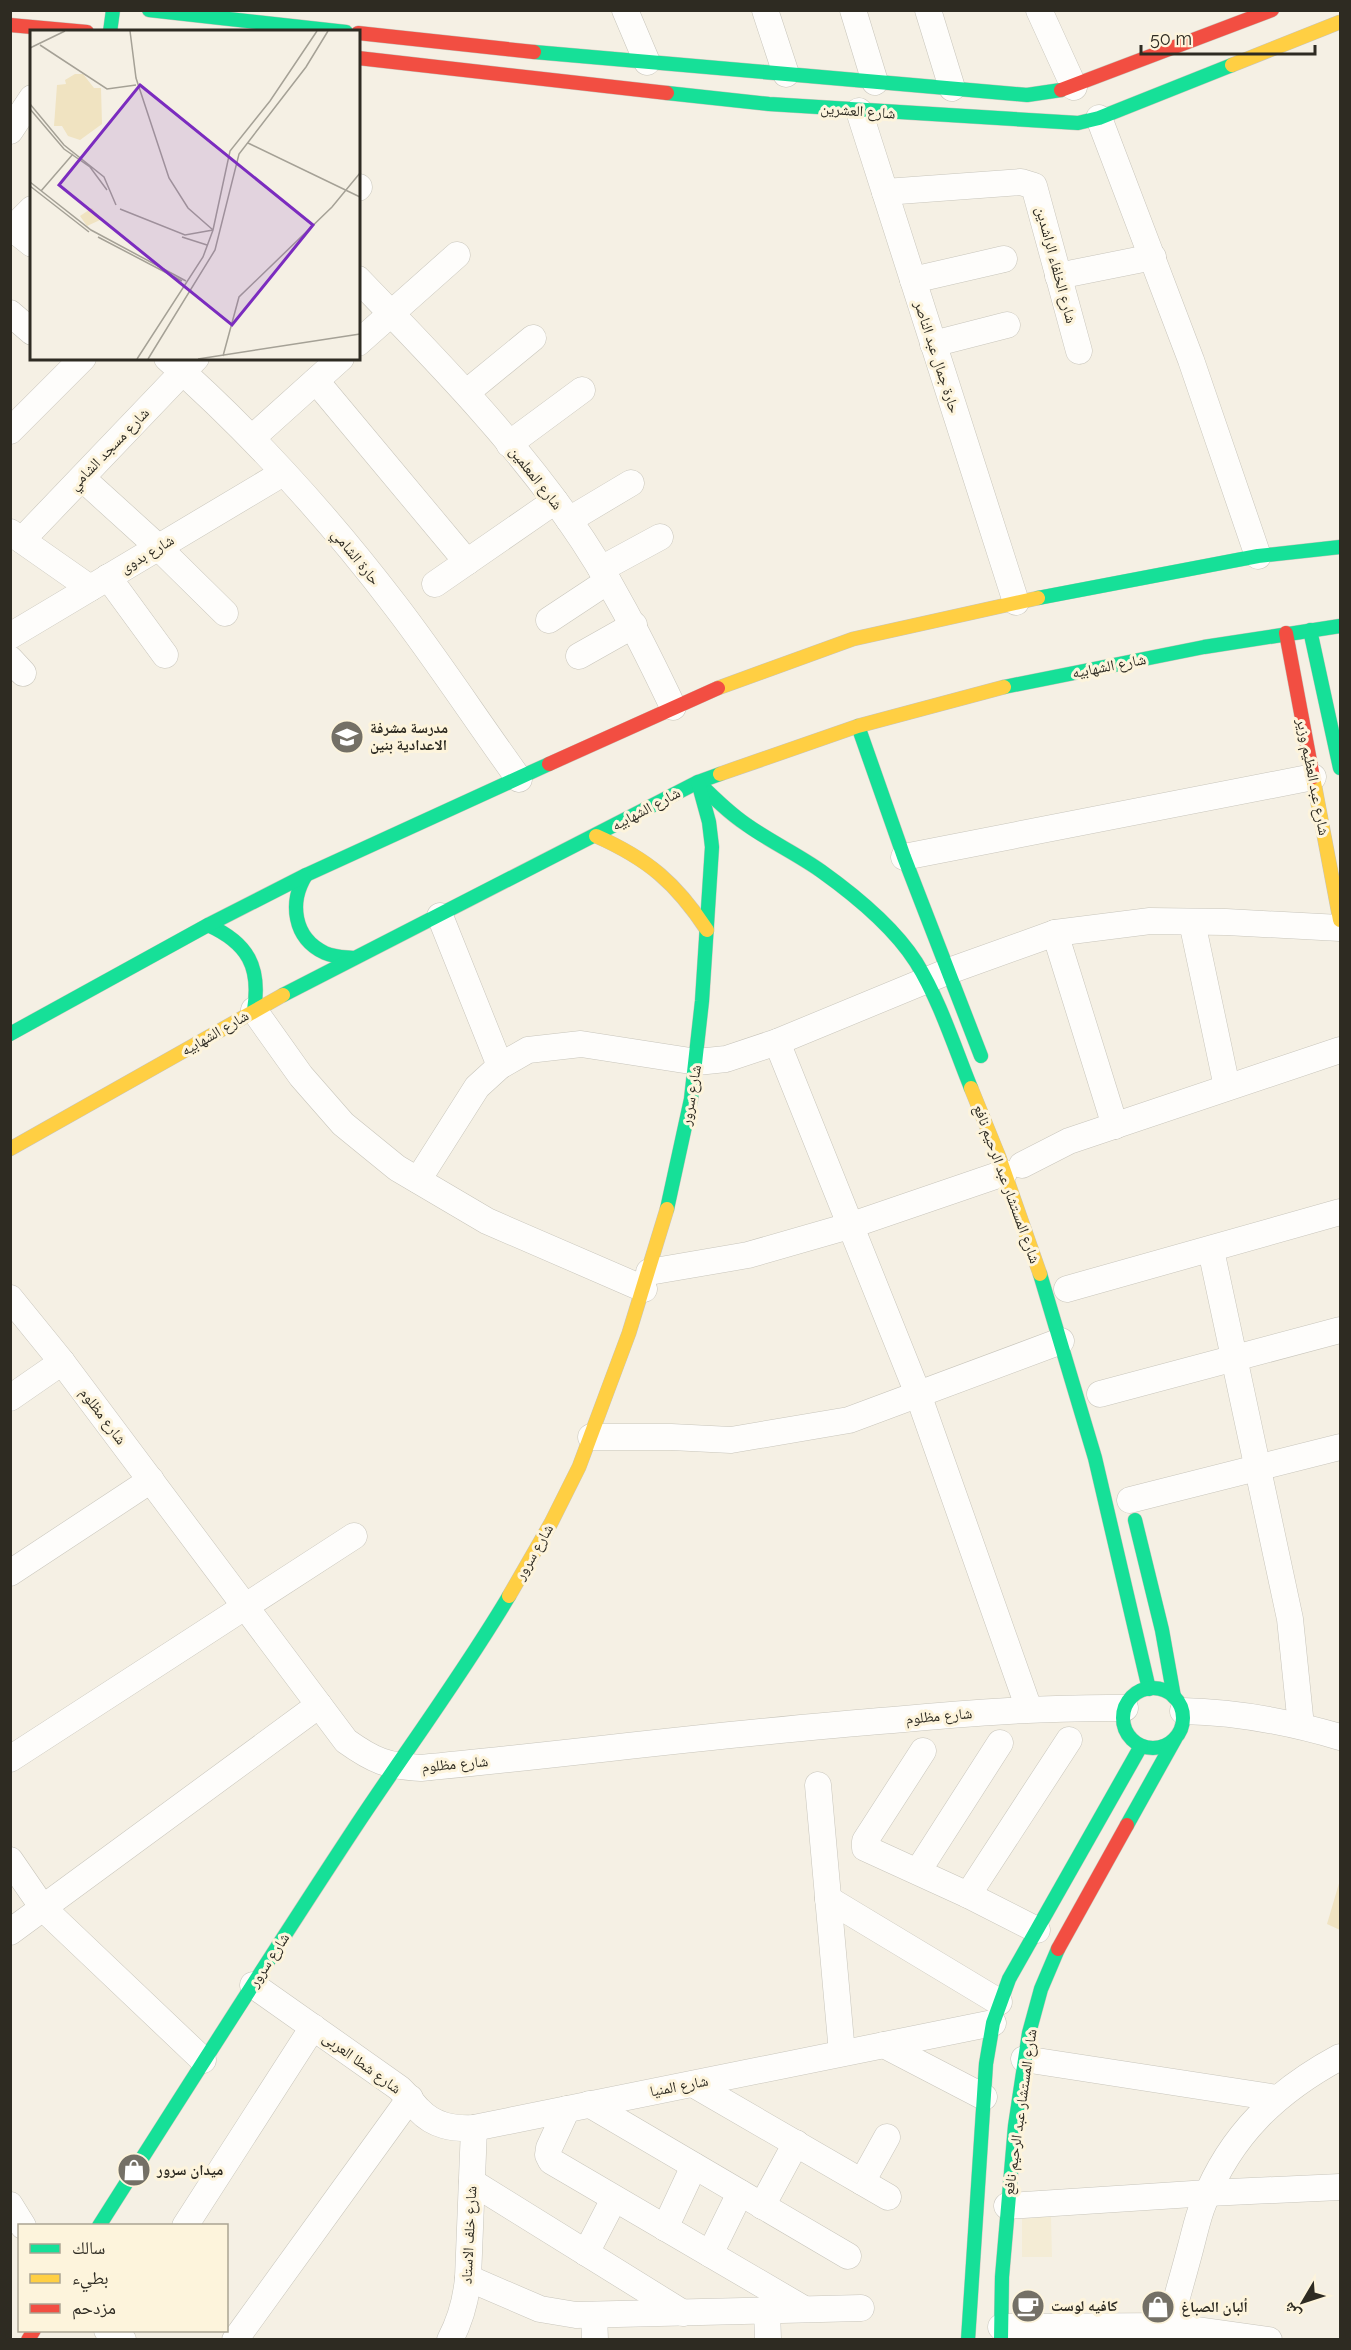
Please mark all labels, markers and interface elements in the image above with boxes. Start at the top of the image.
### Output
scale bar [1141,18,1315,56]
text: 50 m [1150,28,1192,49]
inset map [30,30,360,360]
street label: شارع العشرين [820,99,896,124]
street label: شارع الخلفاء الراشدين [1031,205,1080,326]
street label: حارة جمال عبد الناصر [909,298,964,416]
street label: شارع مسجد الشامي [65,404,155,496]
street label: شارع المعلمين [505,443,566,514]
street label: حارة الشامي [326,525,384,591]
street label: شارع بدوى [117,531,178,578]
street label: شارع الشهابيه [1071,650,1148,683]
street label: شارع عبد العظيم وزير [1292,716,1333,837]
school or university icon: مدرسة مشرفة الاعدادية بنين [329,719,365,755]
place label: مدرسة مشرفة الاعدادية بنين [370,719,448,754]
street label: شارع الشهابيه [609,783,684,835]
street label: شارع الشهابيه [178,1006,253,1060]
street label: شارع سرور [677,1063,706,1128]
street label: شارع المستشار عبد الرحيم نافع [969,1102,1044,1266]
street label: شارع مظلوم [75,1384,130,1449]
street label: شارع سرور [510,1521,558,1584]
street label: شارع مظلوم [905,1704,973,1729]
street label: شارع مظلوم [421,1752,489,1777]
street label: شارع سرور [244,1929,294,1992]
street label: شارع شطا العربى [319,2028,405,2098]
street label: شارع المستشار عبد الرحيم نافع [999,2028,1042,2196]
street label: شارع المنيا [648,2072,710,2101]
shop icon: ميدان سرور [116,2152,152,2188]
place label: ميدان سرور [156,2161,223,2179]
street label: شارع خلف الاستاد [457,2185,482,2285]
legend [18,2224,228,2332]
text: سالك [72,2237,105,2258]
text: بطيء [72,2267,109,2293]
north arrow [1273,2272,1333,2332]
cafe icon: كافيه لوست [1010,2288,1046,2324]
shop icon: ألبان الصباغ [1140,2289,1176,2325]
text: مزدحم [72,2297,116,2320]
place label: كافيه لوست [1051,2297,1118,2315]
place label: ألبان الصباغ [1181,2298,1248,2317]
text: ش [1279,2299,1304,2324]

